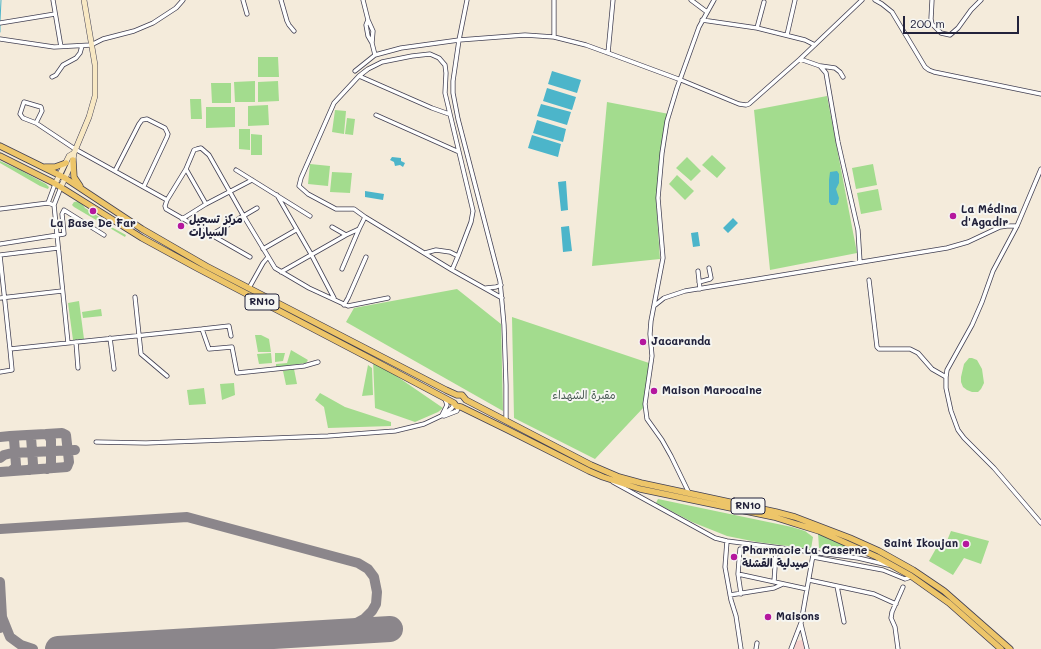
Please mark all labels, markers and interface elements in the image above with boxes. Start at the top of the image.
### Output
scale bar [905,8,1021,34]
text: 200 m [910,15,945,31]
place label: La Médina d'Agadir [961,203,1017,229]
marker: La Base De Far [88,206,98,216]
marker: La Médina d'Agadir [948,211,958,221]
place label: مركز تسجيل السيارات [189,213,243,239]
place label: La Base De Far [50,217,136,231]
marker: مركز تسجيل السيارات [176,221,186,231]
road number: RN10 [245,294,279,310]
place label: Jacaranda [651,335,711,349]
marker: Jacaranda [638,337,648,347]
place label: Maison Marocaine [662,384,762,398]
marker: Maison Marocaine [649,386,659,396]
park label: مقبرة الشهداء [552,389,616,403]
road number: RN10 [731,498,765,514]
place label: Saint Ikoujan [884,537,958,551]
marker: Saint Ikoujan [961,539,971,549]
place label: Pharmacie La Caserne صيدلية القشلة [742,544,867,570]
marker: Pharmacie La Caserne صيدلية القشلة [729,552,739,562]
place label: Maisons [776,610,819,624]
marker: Maisons [763,612,773,622]

